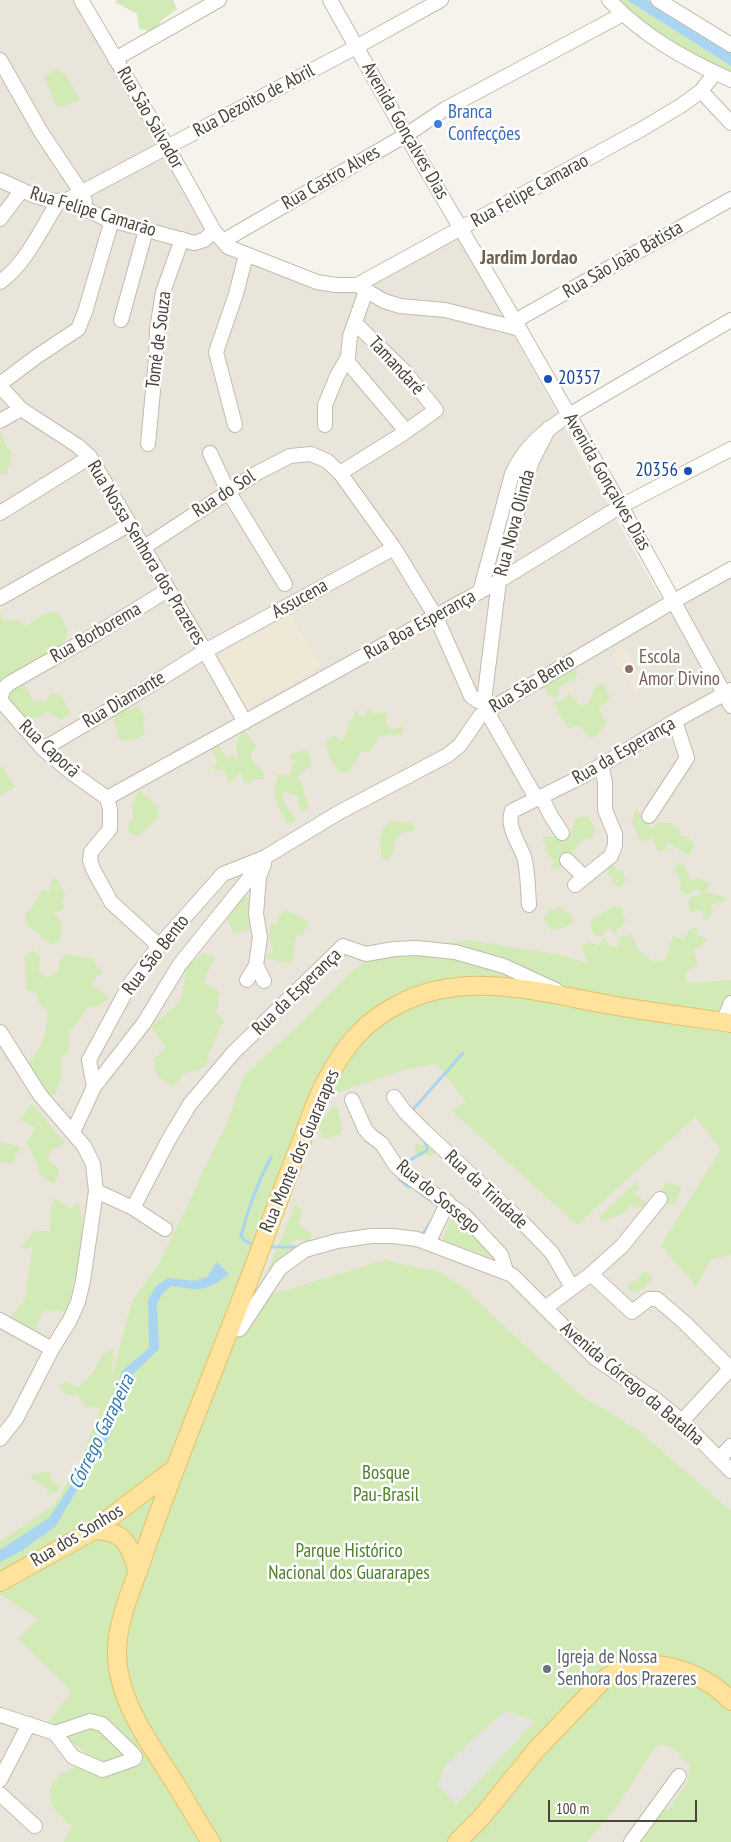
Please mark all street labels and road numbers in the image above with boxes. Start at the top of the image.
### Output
street label: Avenida Gonçalves Dias [357,58,453,204]
street label: Rua Dezoito de Abril [189,59,319,143]
street label: Rua São Salvador [112,63,188,173]
street label: Rua Castro Alves [278,141,384,215]
street label: Rua Felipe Camarao [467,149,593,233]
street label: Rua Felipe Camarão [27,182,159,242]
street label: Rua São João Batista [559,216,687,304]
street label: Tomé de Souza [142,290,176,390]
street label: Tamandaré [363,332,429,400]
street label: Avenida Gonçalves Dias [559,409,655,555]
street label: Rua Nossa Senhora dos Prazeres [82,457,210,649]
street label: Rua do Sol [188,465,260,523]
street label: Rua Nova Olinda [490,467,540,579]
street label: Assucena [268,574,332,624]
street label: Rua Boa Esperança [360,585,480,665]
street label: Rua Borborema [47,598,145,668]
street label: Rua São Bento [485,650,579,718]
street label: Rua Diamante [79,667,169,733]
street label: Rua da Esperança [568,712,680,790]
street label: Rua Caporã [14,715,84,783]
street label: Rua São Bento [118,910,194,1000]
street label: Rua da Esperança [248,944,346,1040]
street label: Rua Monte dos Guararapes [255,1066,345,1236]
street label: Rua da Trindade [440,1146,532,1234]
street label: Rua do Sossego [391,1155,485,1239]
street label: Avenida Córrego da Batalha [556,1317,708,1451]
street label: Rua dos Sonhos [27,1500,127,1572]

